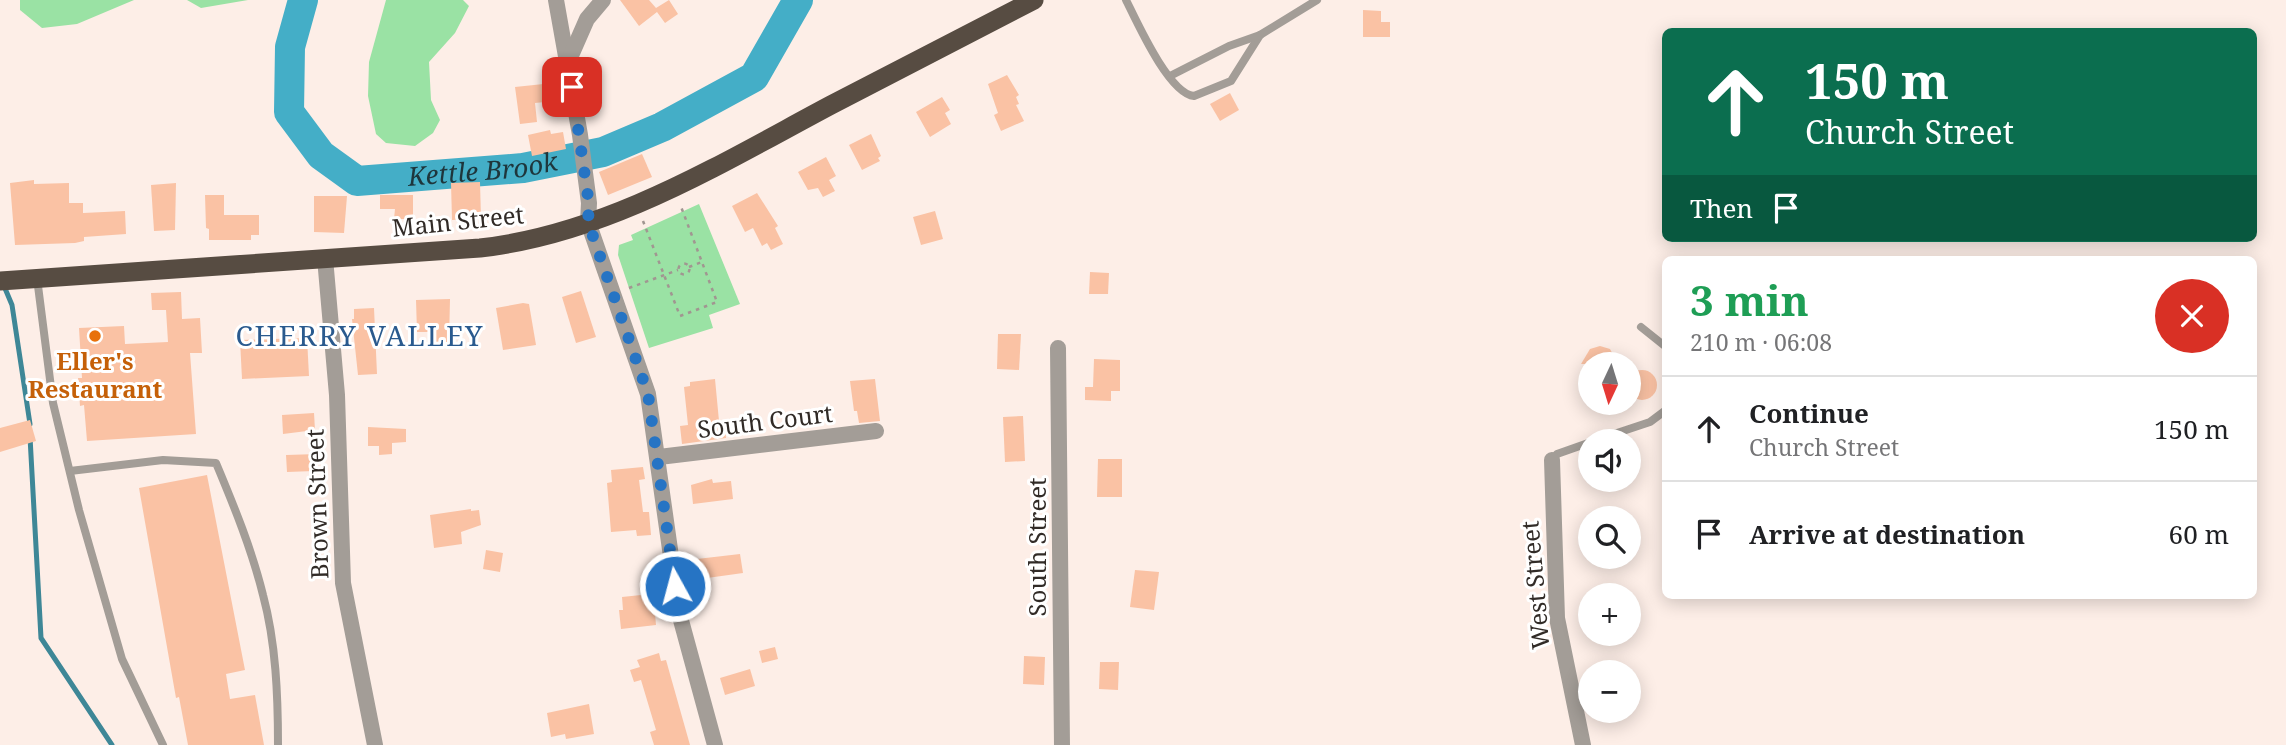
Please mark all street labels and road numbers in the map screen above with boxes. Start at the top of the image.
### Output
street label: Main Street [390,197,525,244]
street label: South Court [695,396,834,445]
street label: Brown Street [297,428,336,580]
street label: South Street [1020,477,1053,617]
street label: West Street [1512,519,1557,651]

